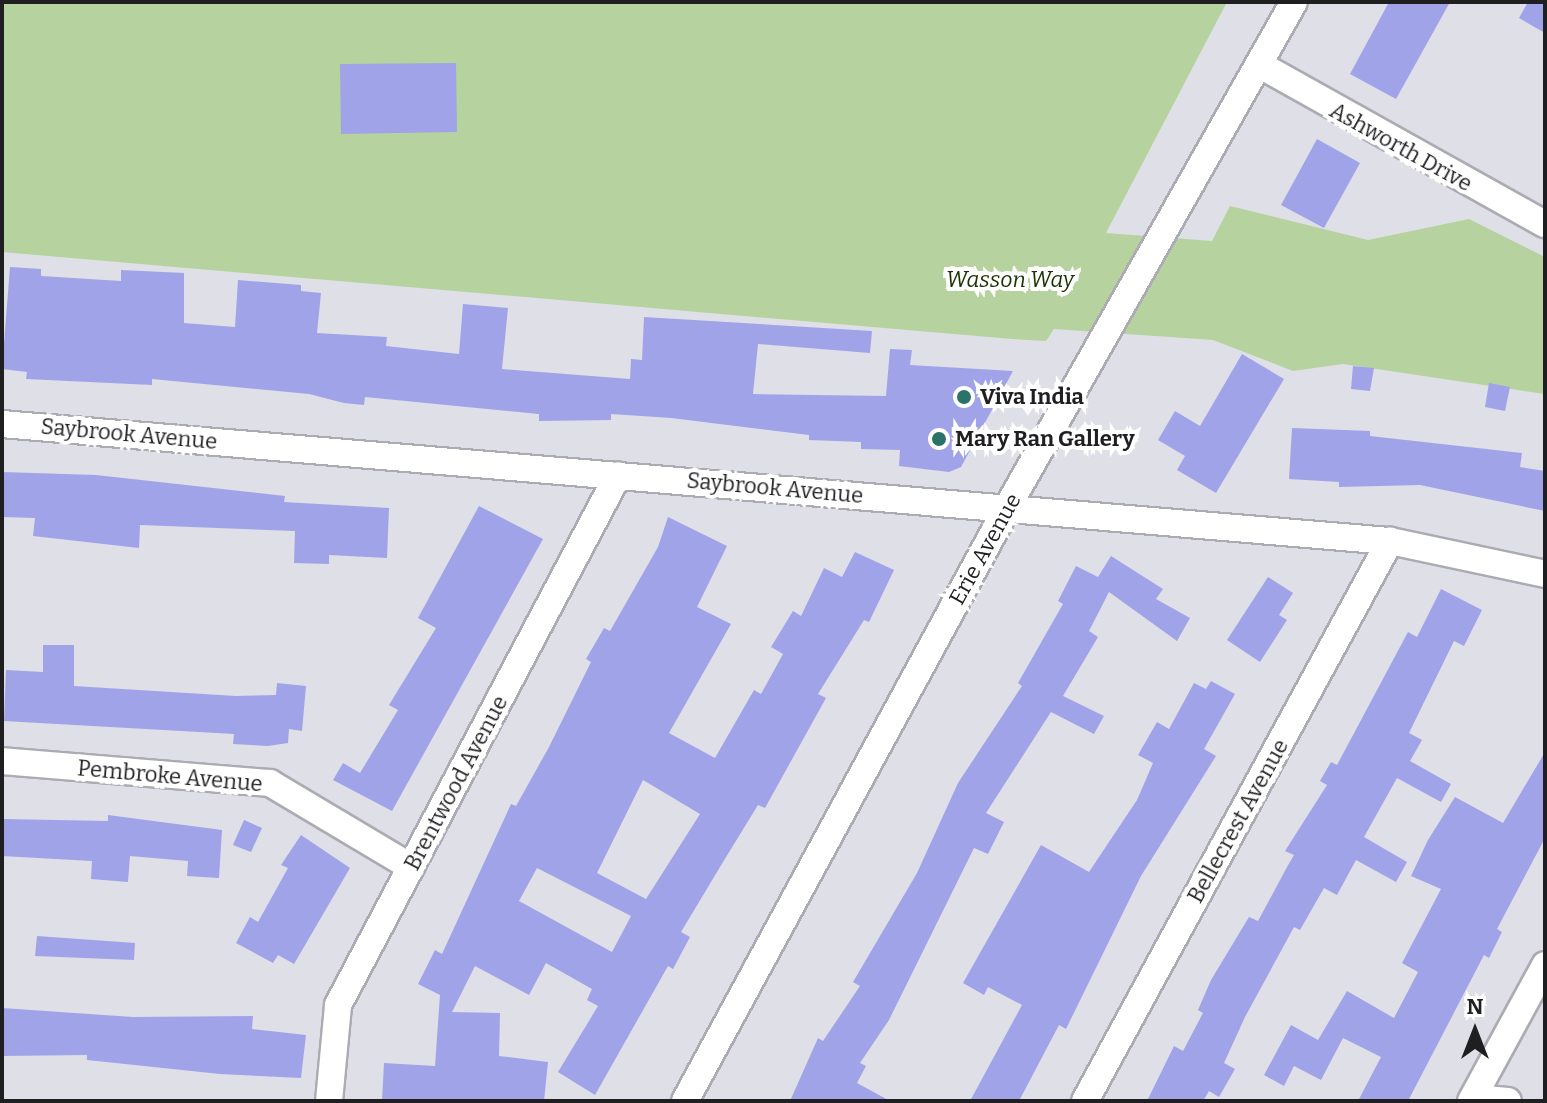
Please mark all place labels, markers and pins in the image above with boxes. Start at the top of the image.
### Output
place label: Viva India [980,384,1084,410]
marker: Viva India [955,388,973,406]
place label: Mary Ran Gallery [955,426,1135,452]
marker: Mary Ran Gallery [930,430,948,448]

